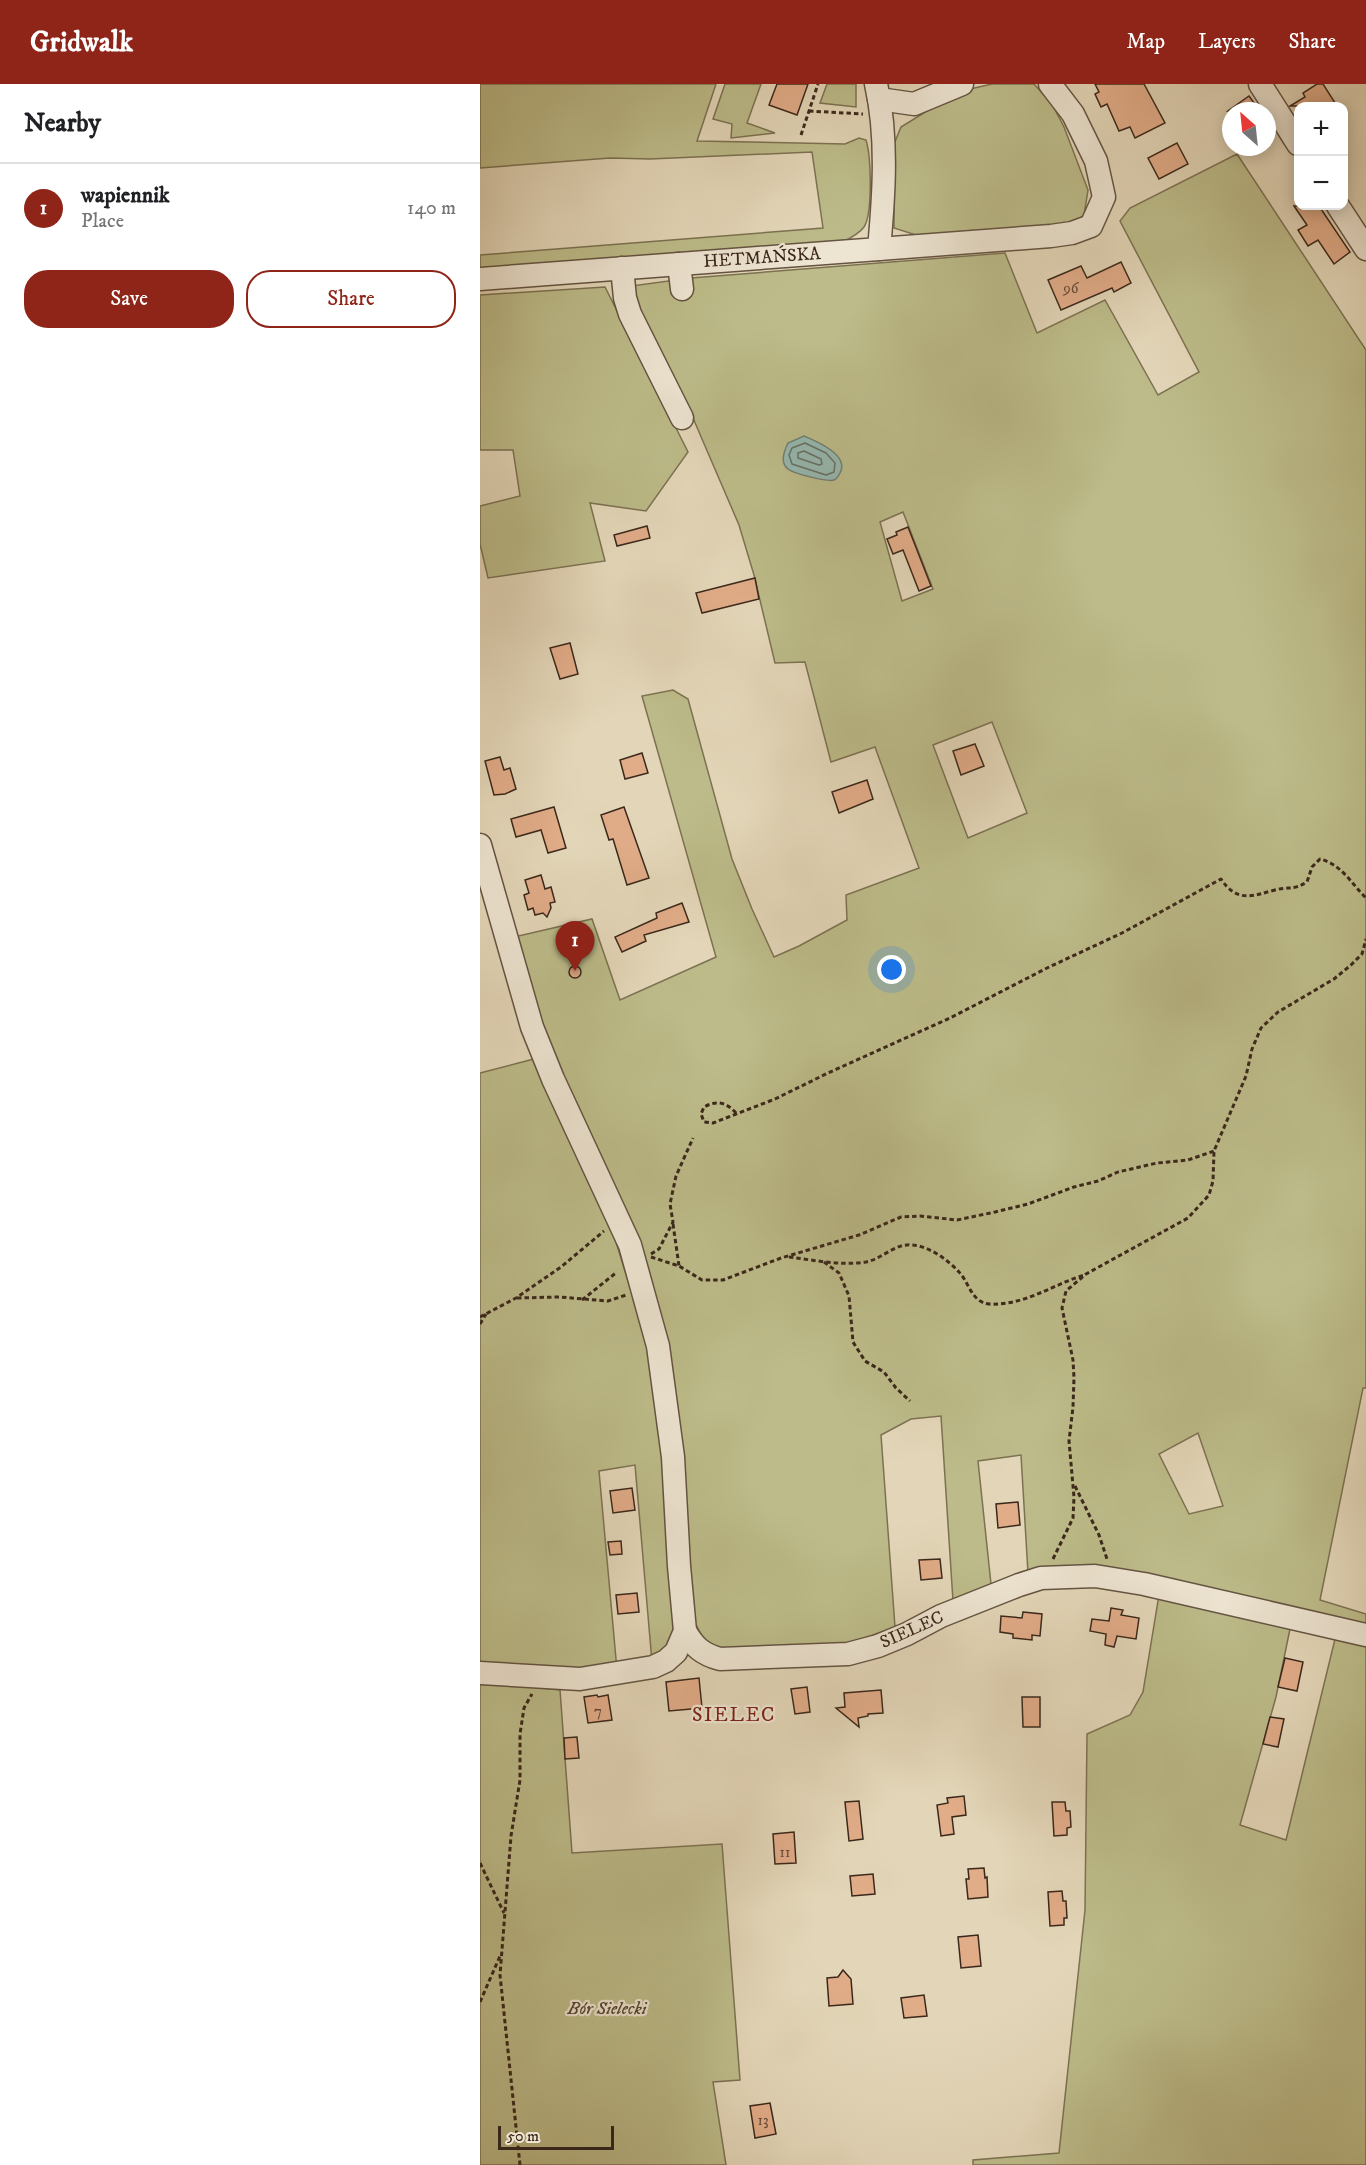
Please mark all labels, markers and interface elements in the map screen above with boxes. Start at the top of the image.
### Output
text: Gridwalk [30,25,133,60]
text: Map [1126,29,1165,55]
text: Layers [1198,29,1256,55]
text: Share [1289,29,1336,55]
north arrow [1222,102,1276,156]
map controls [1294,102,1348,210]
button: + [1294,102,1348,156]
text: Nearby [24,107,101,140]
button: − [1294,156,1348,210]
text: wapiennik [81,182,170,209]
text: 1 [40,196,47,221]
text: 140 m [407,196,456,221]
text: Place [81,209,124,234]
street label: HETMAŃSKA [703,242,822,273]
button: Save [24,270,234,328]
button: Share [246,270,456,328]
house number: 96 [1062,279,1080,298]
pin: 1 [556,922,595,971]
your location [877,955,906,984]
street label: SIELEC [877,1606,947,1654]
house number: 7 [594,1702,602,1721]
district label: SIELEC [692,1703,776,1728]
house number: 11 [779,1843,791,1862]
park label: Bór Sielecki [566,1998,648,2020]
house number: 13 [757,2111,769,2130]
scale bar [498,2123,614,2150]
text: 50 m [507,2126,539,2146]

